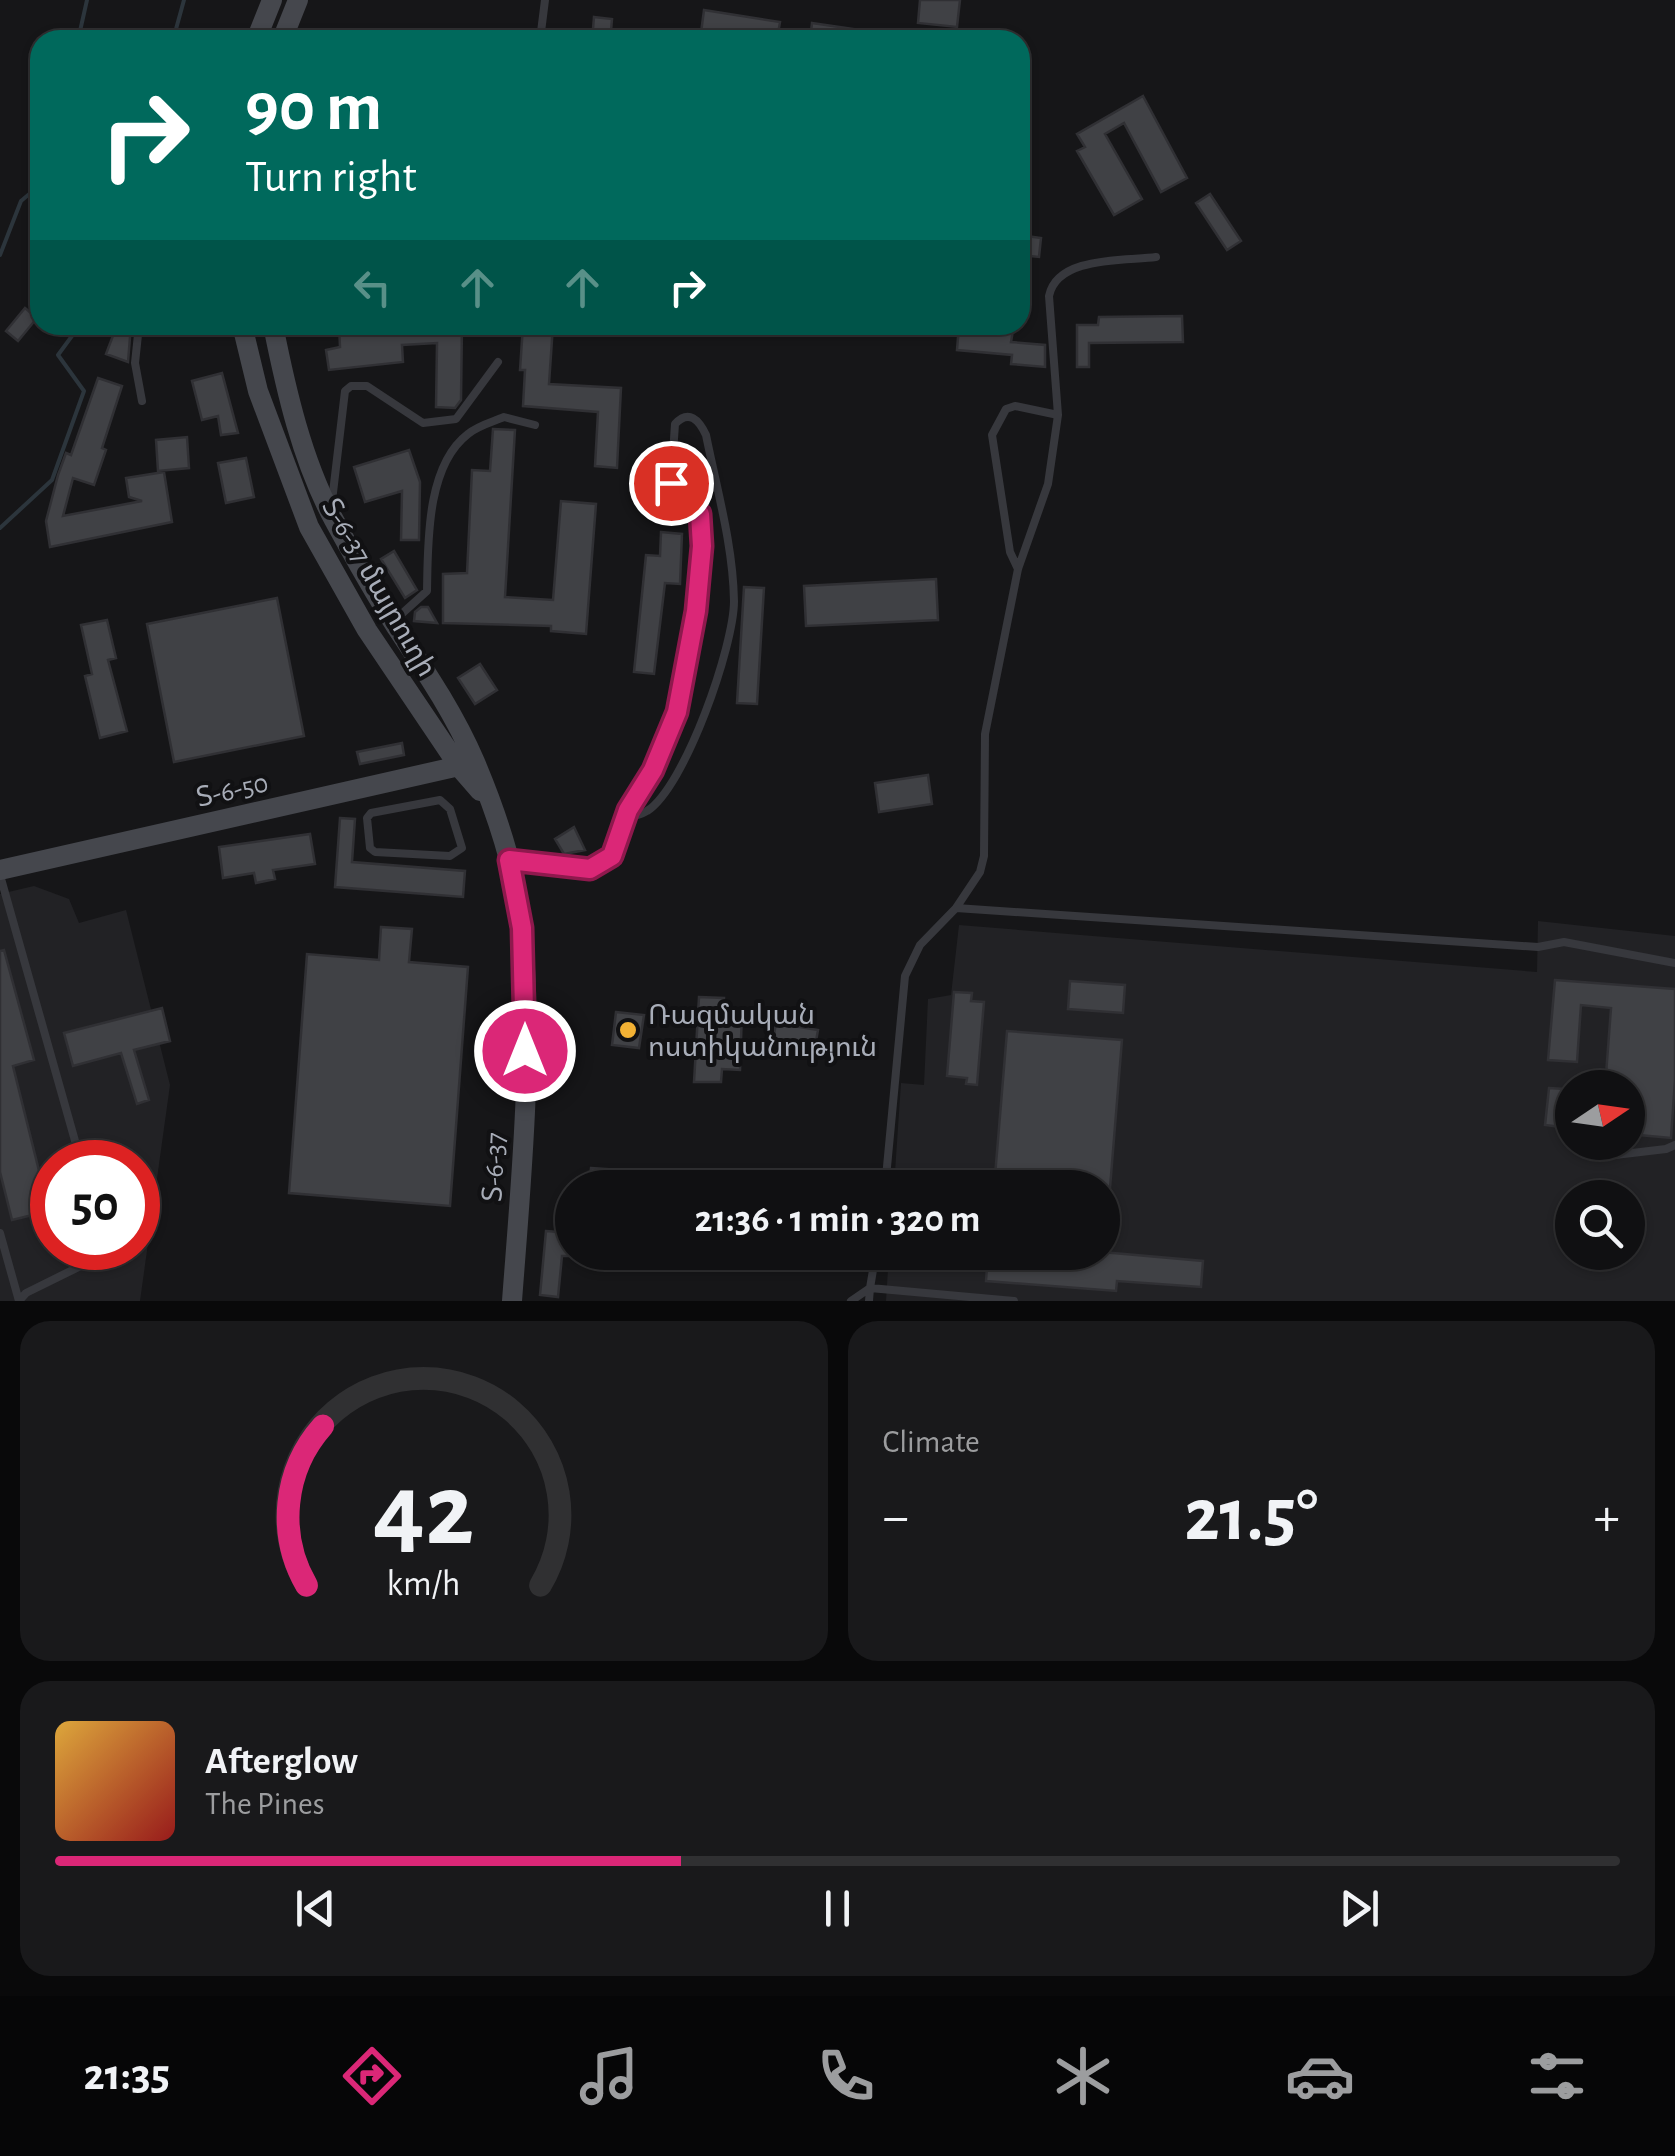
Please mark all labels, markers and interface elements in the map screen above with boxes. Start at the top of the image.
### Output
icon: right [80,70,210,200]
text: 90 m [245,73,382,143]
text: Turn right [245,155,417,200]
icon: left [345,260,400,315]
icon: ahead [450,260,505,315]
icon: ahead [555,260,610,315]
icon: right [660,260,715,315]
pin [629,441,714,526]
icon: arrive [644,456,699,511]
street label: Տ-6-37 մայրուղի [315,494,441,682]
street label: Տ-6-50 [194,769,271,813]
position arrow [473,999,577,1103]
place label: Ռազմական ոստիկանություն [648,1002,877,1063]
marker: Ռազմական ոստիկանություն [617,1019,639,1041]
north arrow [1555,1070,1645,1160]
map controls [1555,1070,1645,1270]
street label: Տ-6-37 [479,1132,511,1203]
speed limit sign: 50 [30,1140,160,1270]
button: search [1555,1180,1645,1270]
text: 21:36 · 1 min · 320 m [695,1201,980,1239]
text: Climate [883,1426,980,1458]
text: 42 [373,1460,474,1564]
text: 21.5° [1184,1479,1318,1554]
text: − [883,1490,909,1545]
text: + [1594,1490,1620,1545]
text: km/h [387,1566,461,1602]
text: Afterglow [205,1743,358,1781]
text: The Pines [205,1788,325,1820]
icon: previous [288,1881,343,1936]
icon: pause [810,1881,865,1936]
icon: next [1332,1881,1387,1936]
icon: directions [337,2041,407,2111]
icon: music [574,2041,644,2111]
icon: phone [811,2041,881,2111]
icon: climate [1048,2041,1118,2111]
icon: car [1285,2041,1355,2111]
icon: filters [1522,2041,1592,2111]
text: 21:35 [83,2053,170,2098]

